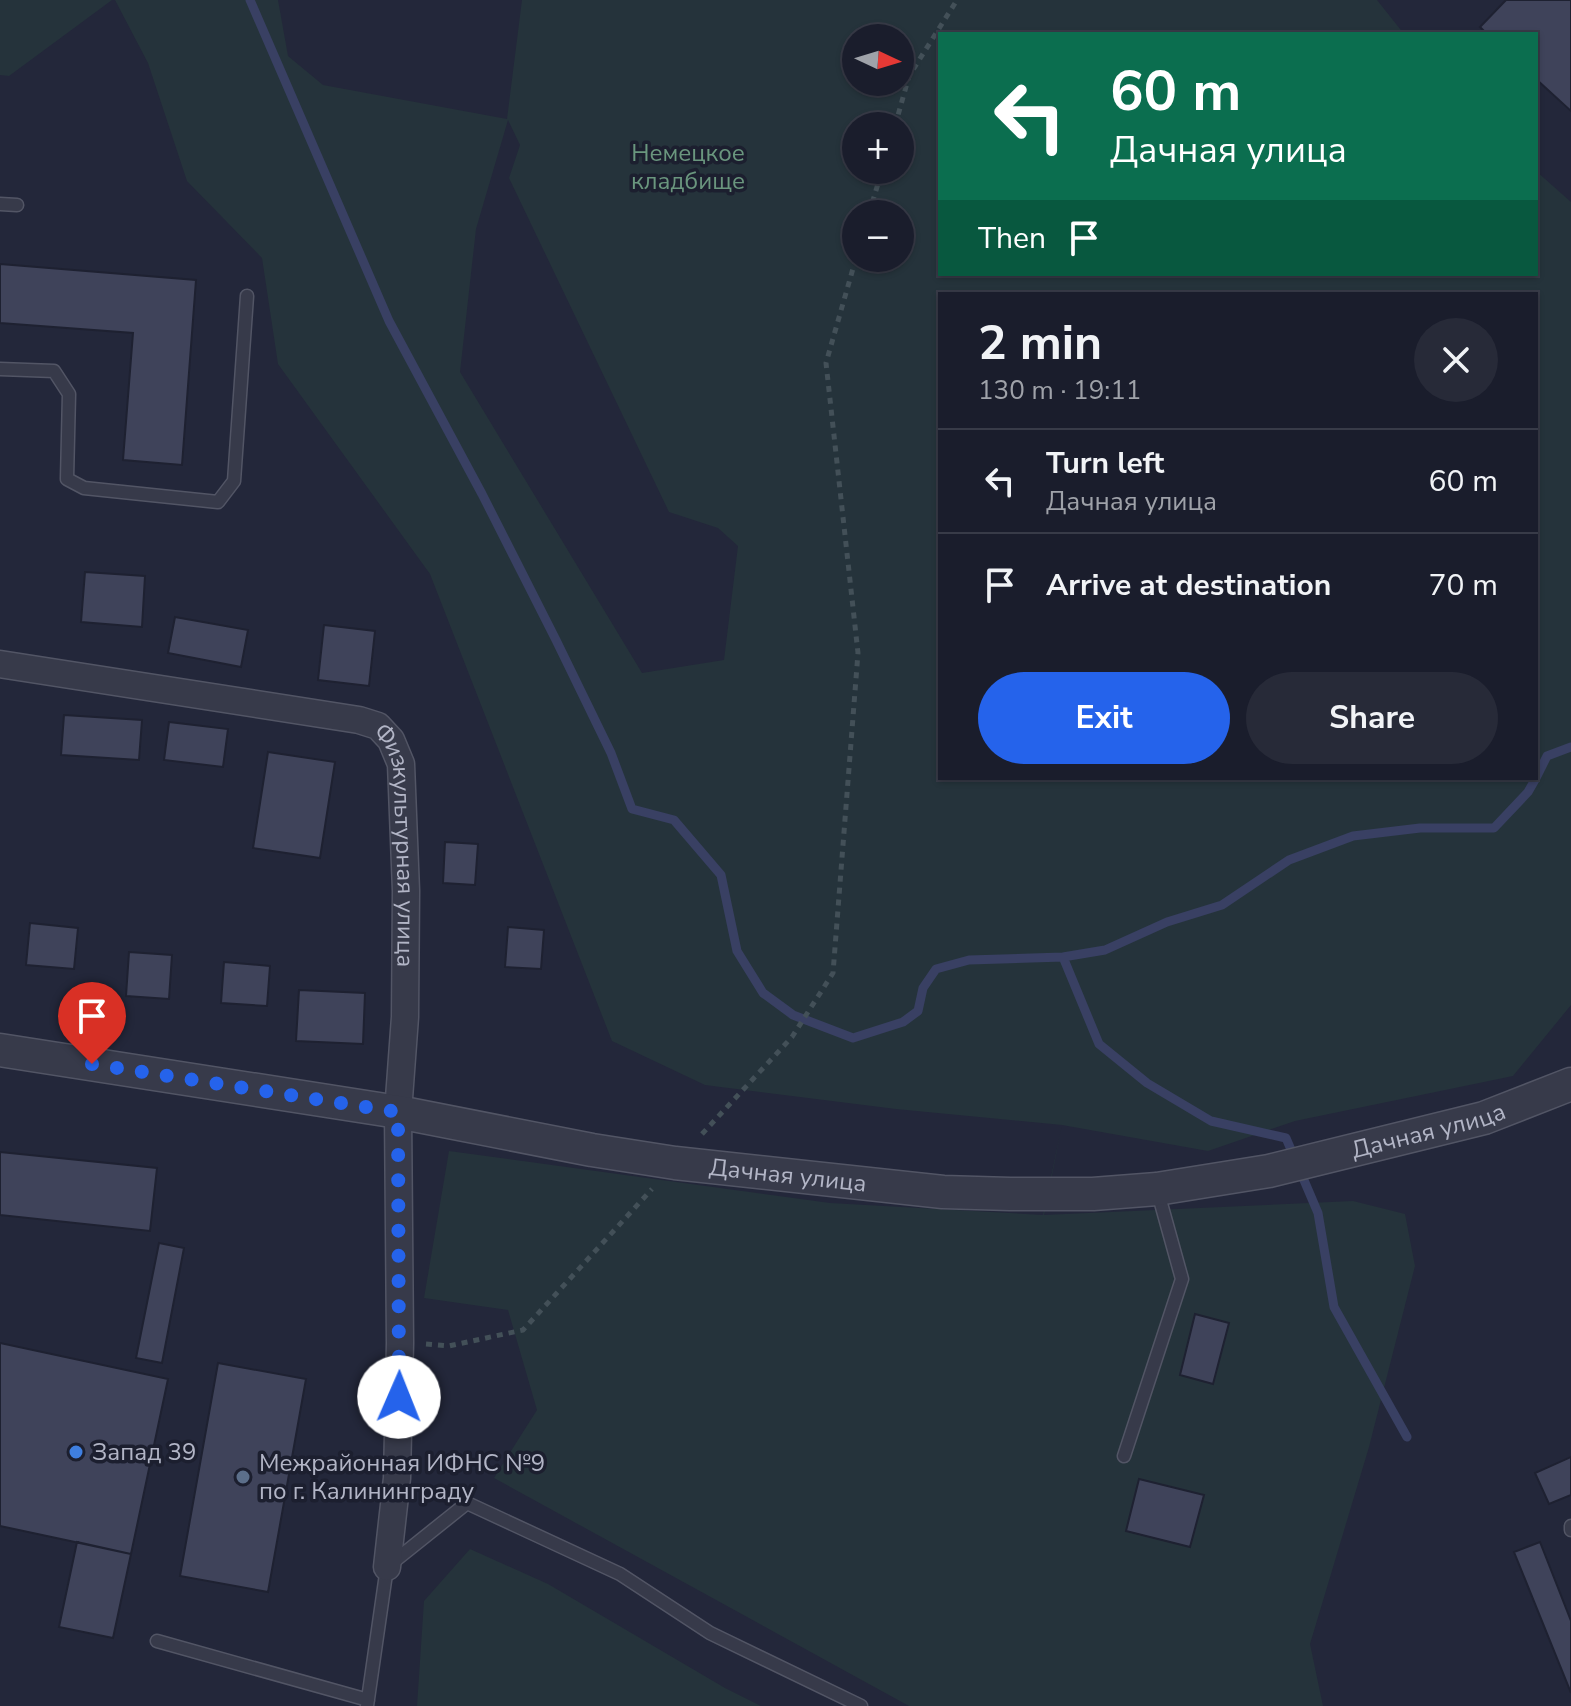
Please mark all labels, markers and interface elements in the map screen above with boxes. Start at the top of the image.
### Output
north arrow [842,24,914,96]
map controls [842,24,914,272]
text: 60 m [1110,53,1241,130]
icon: left [978,64,1082,168]
button: + [842,112,914,184]
text: Дачная улица [1110,126,1347,175]
park label: Немецкое кладбище [631,137,745,197]
button: − [842,200,914,272]
icon: arrive [1062,216,1106,260]
text: Then [978,218,1046,259]
text: 2 min [978,310,1102,376]
button: close [1414,318,1498,402]
text: 130 m · 19:11 [978,373,1141,408]
text: Turn left [1046,443,1164,484]
icon: left [978,459,1022,503]
text: 60 m [1429,461,1498,502]
text: Дачная улица [1046,484,1217,519]
icon: arrive [978,563,1022,607]
text: Arrive at destination [1046,565,1331,606]
text: 70 m [1429,565,1498,606]
button: Exit [978,672,1230,764]
button: Share [1246,672,1498,764]
street label: Физкультурная улица [367,716,422,967]
pin [58,982,126,1064]
icon: arrive [70,994,114,1038]
street label: Дачная улица [1348,1095,1510,1166]
street label: Дачная улица [708,1151,868,1200]
position arrow [357,1355,441,1439]
place label: Запад 39 [92,1436,196,1468]
marker: Запад 39 [67,1443,85,1461]
place label: Межрайонная ИФНС №9 по г. Калининграду [259,1447,545,1507]
marker: Межрайонная ИФНС №9 по г. Калининграду [234,1468,252,1486]

